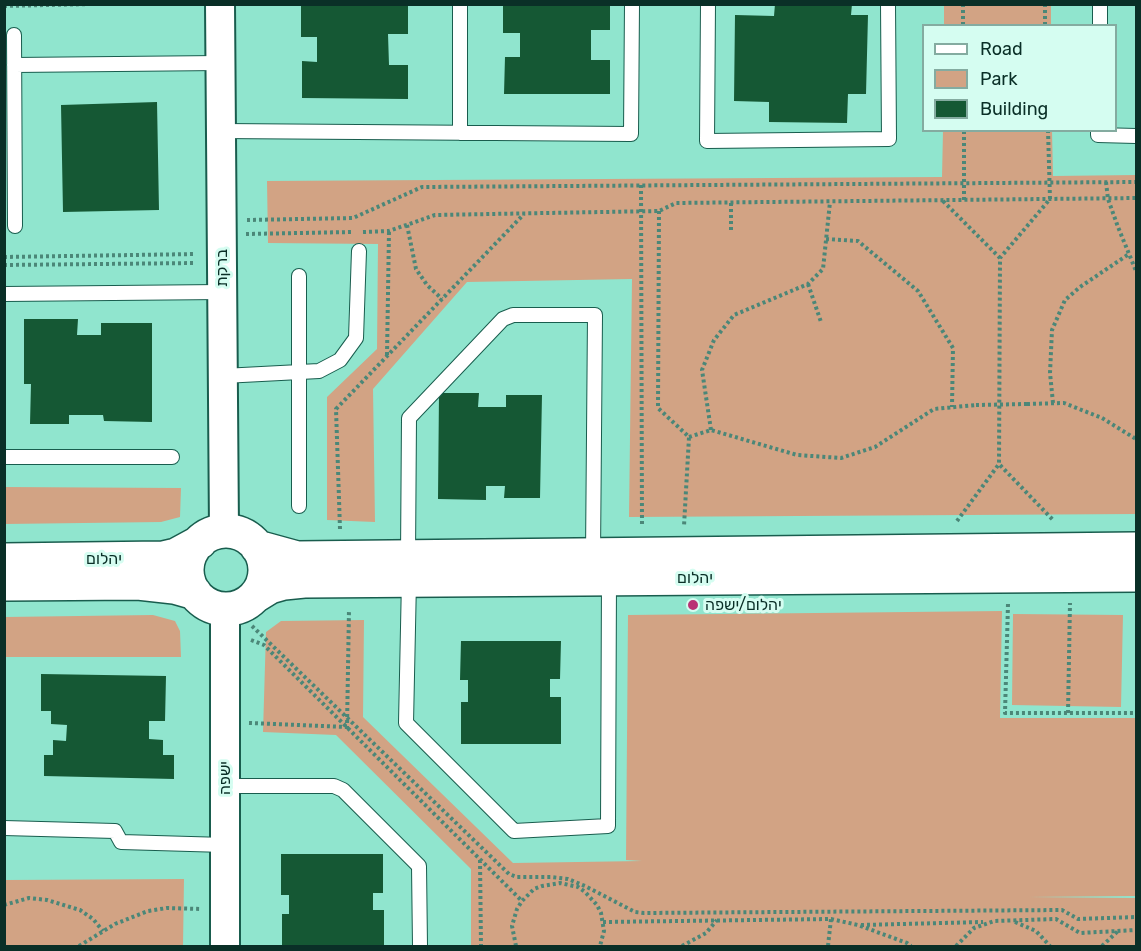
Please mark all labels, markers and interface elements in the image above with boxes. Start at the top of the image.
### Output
legend [922,24,1117,132]
text: Road [980,38,1023,60]
text: Park [980,68,1017,90]
text: Building [980,98,1048,120]
street label: ברקת [212,249,232,287]
street label: יהלום [86,549,122,569]
street label: יהלום [677,568,713,588]
place label: יהלום/ישפה [705,595,782,615]
marker: יהלום/ישפה [686,598,700,612]
street label: ישפה [215,761,235,795]

